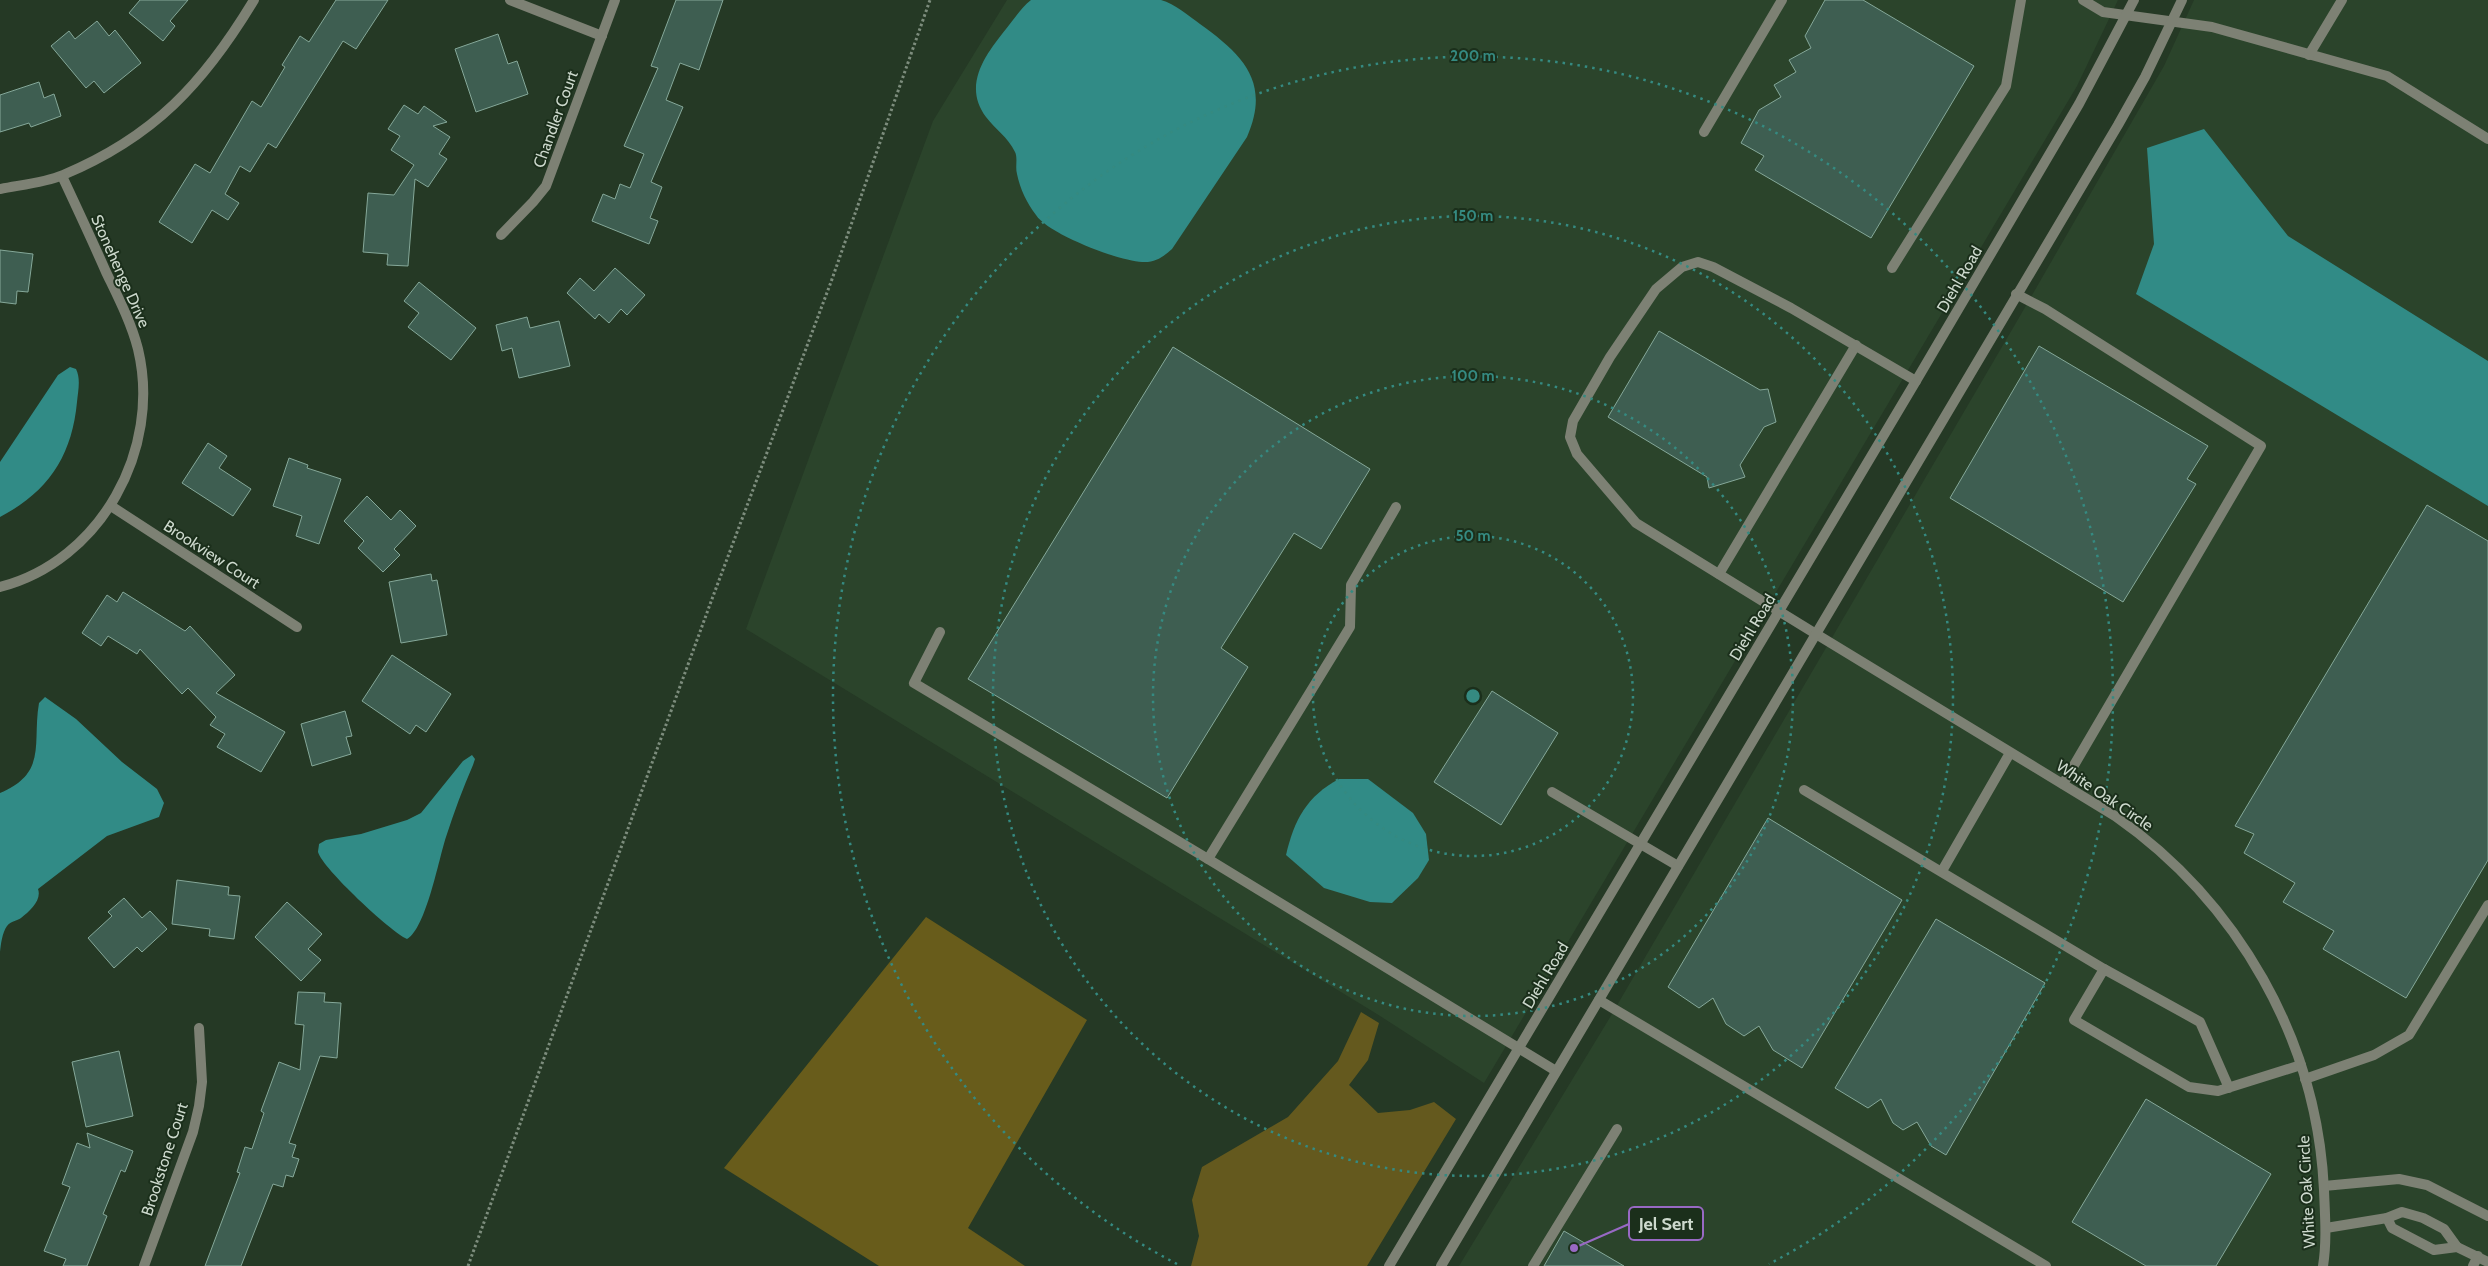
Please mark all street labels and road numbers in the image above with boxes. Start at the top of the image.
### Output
street label: Chandler Court [529,68,582,170]
street label: Stonehenge Drive [87,212,154,331]
street label: Diehl Road [1933,243,1986,316]
street label: Brookview Court [160,516,264,593]
street label: Diehl Road [1725,591,1780,664]
street label: White Oak Circle [2053,756,2157,835]
street label: Diehl Road [1518,939,1573,1012]
street label: Brookstone Court [137,1100,192,1218]
street label: White Oak Circle [2294,1135,2319,1249]

